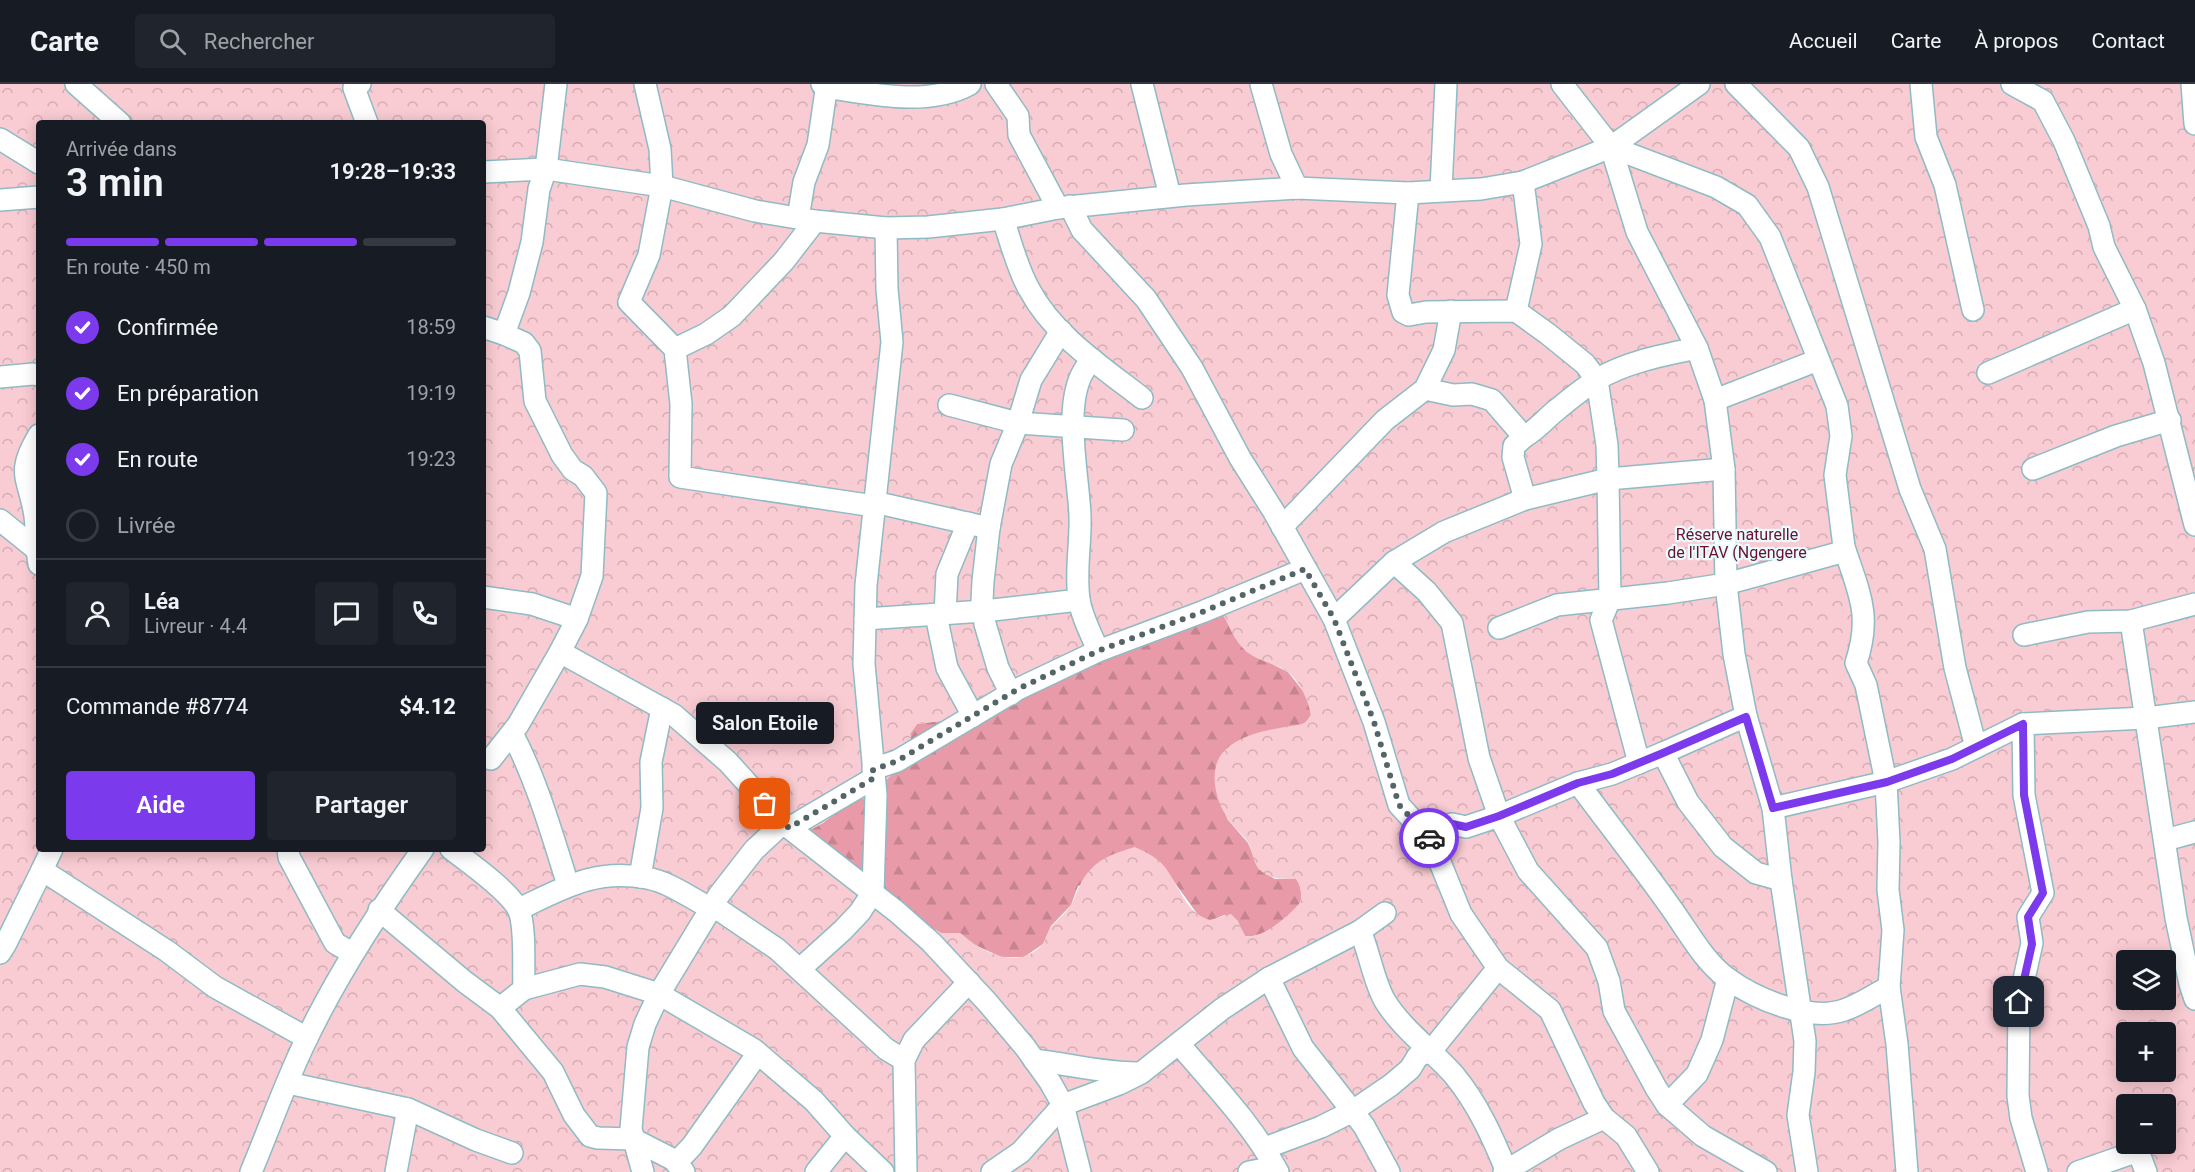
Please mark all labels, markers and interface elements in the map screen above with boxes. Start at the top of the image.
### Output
search box [135,14,555,68]
text: Carte [30,25,99,58]
icon: search [156,25,189,58]
text: Rechercher [204,29,314,54]
text: Accueil [1789,29,1858,53]
text: Carte [1891,29,1941,53]
text: À propos [1974,29,2059,53]
text: Contact [2092,29,2165,53]
text: Arrivée dans [66,137,177,161]
text: 19:28–19:33 [329,159,456,184]
text: 3 min [66,160,164,206]
text: En route · 450 m [66,255,211,279]
icon: check [66,311,99,344]
text: Confirmée [117,315,218,340]
text: 18:59 [406,315,456,339]
icon: check [66,377,99,410]
text: En préparation [117,381,259,406]
text: 19:19 [406,381,456,405]
icon: check [66,443,99,476]
text: En route [117,447,198,472]
text: 19:23 [406,447,456,471]
text: Livrée [117,513,175,538]
park label: Réserve naturelle de l'ITAV (Ngengere [1667,525,1807,562]
button: person [66,582,129,645]
button: chat [315,582,378,645]
button: phone [393,582,456,645]
text: Léa [144,589,180,614]
text: Livreur · 4.4 [144,614,247,638]
text: Commande #8774 [66,694,248,719]
text: $4.12 [399,694,456,719]
callout: Salon Etoile [696,702,834,744]
text: Salon Etoile [712,711,818,735]
button: Aide [66,771,255,840]
button: Partager [267,771,456,840]
pin [739,778,790,829]
icon: bag [748,787,781,820]
courier [1399,808,1459,868]
icon: car [1413,822,1446,855]
map controls [2116,950,2176,1154]
button: layers [2116,950,2176,1010]
pin [1993,976,2044,1027]
icon: home [2002,985,2035,1018]
button: + [2116,1022,2176,1082]
button: − [2116,1094,2176,1154]

